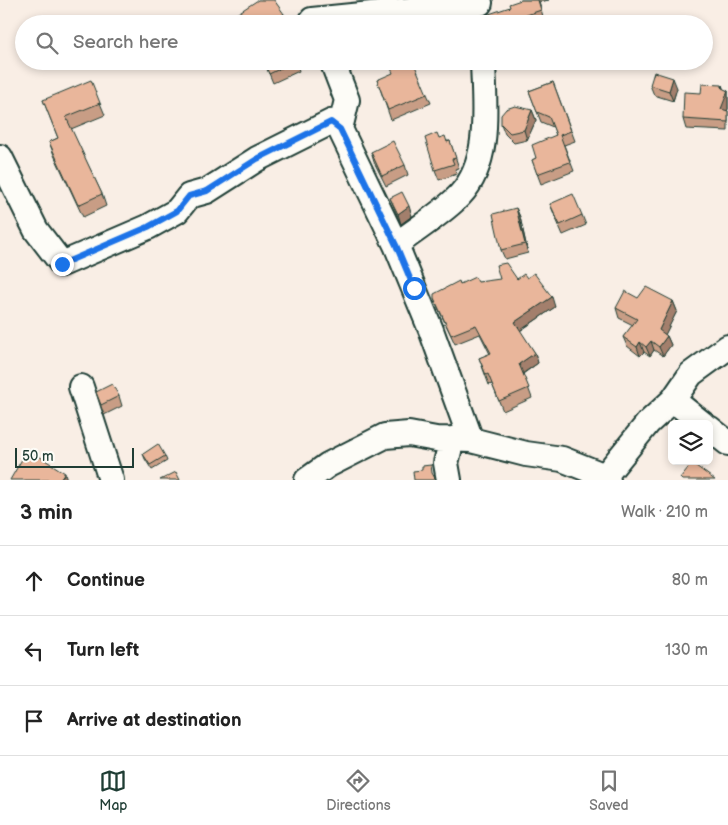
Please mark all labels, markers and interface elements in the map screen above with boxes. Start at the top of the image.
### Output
search box [15,15,713,70]
icon: search [33,29,61,57]
text: Search here [73,31,178,54]
route end [51,253,74,276]
route start [403,277,426,300]
map controls [668,420,713,465]
button: layers [668,420,713,465]
scale bar [15,445,134,468]
text: 50 m [22,448,54,465]
text: 3 min [20,500,73,525]
text: Walk · 210 m [621,503,708,522]
icon: ahead [20,567,48,595]
text: Continue [67,569,145,592]
text: 80 m [672,571,708,590]
icon: left [20,637,48,665]
text: Turn left [67,639,139,662]
text: 130 m [665,641,708,660]
icon: arrive [20,707,48,735]
text: Arrive at destination [67,709,242,732]
tab: Map [99,767,128,814]
tab: Directions [326,767,391,814]
tab: Saved [589,767,629,814]

